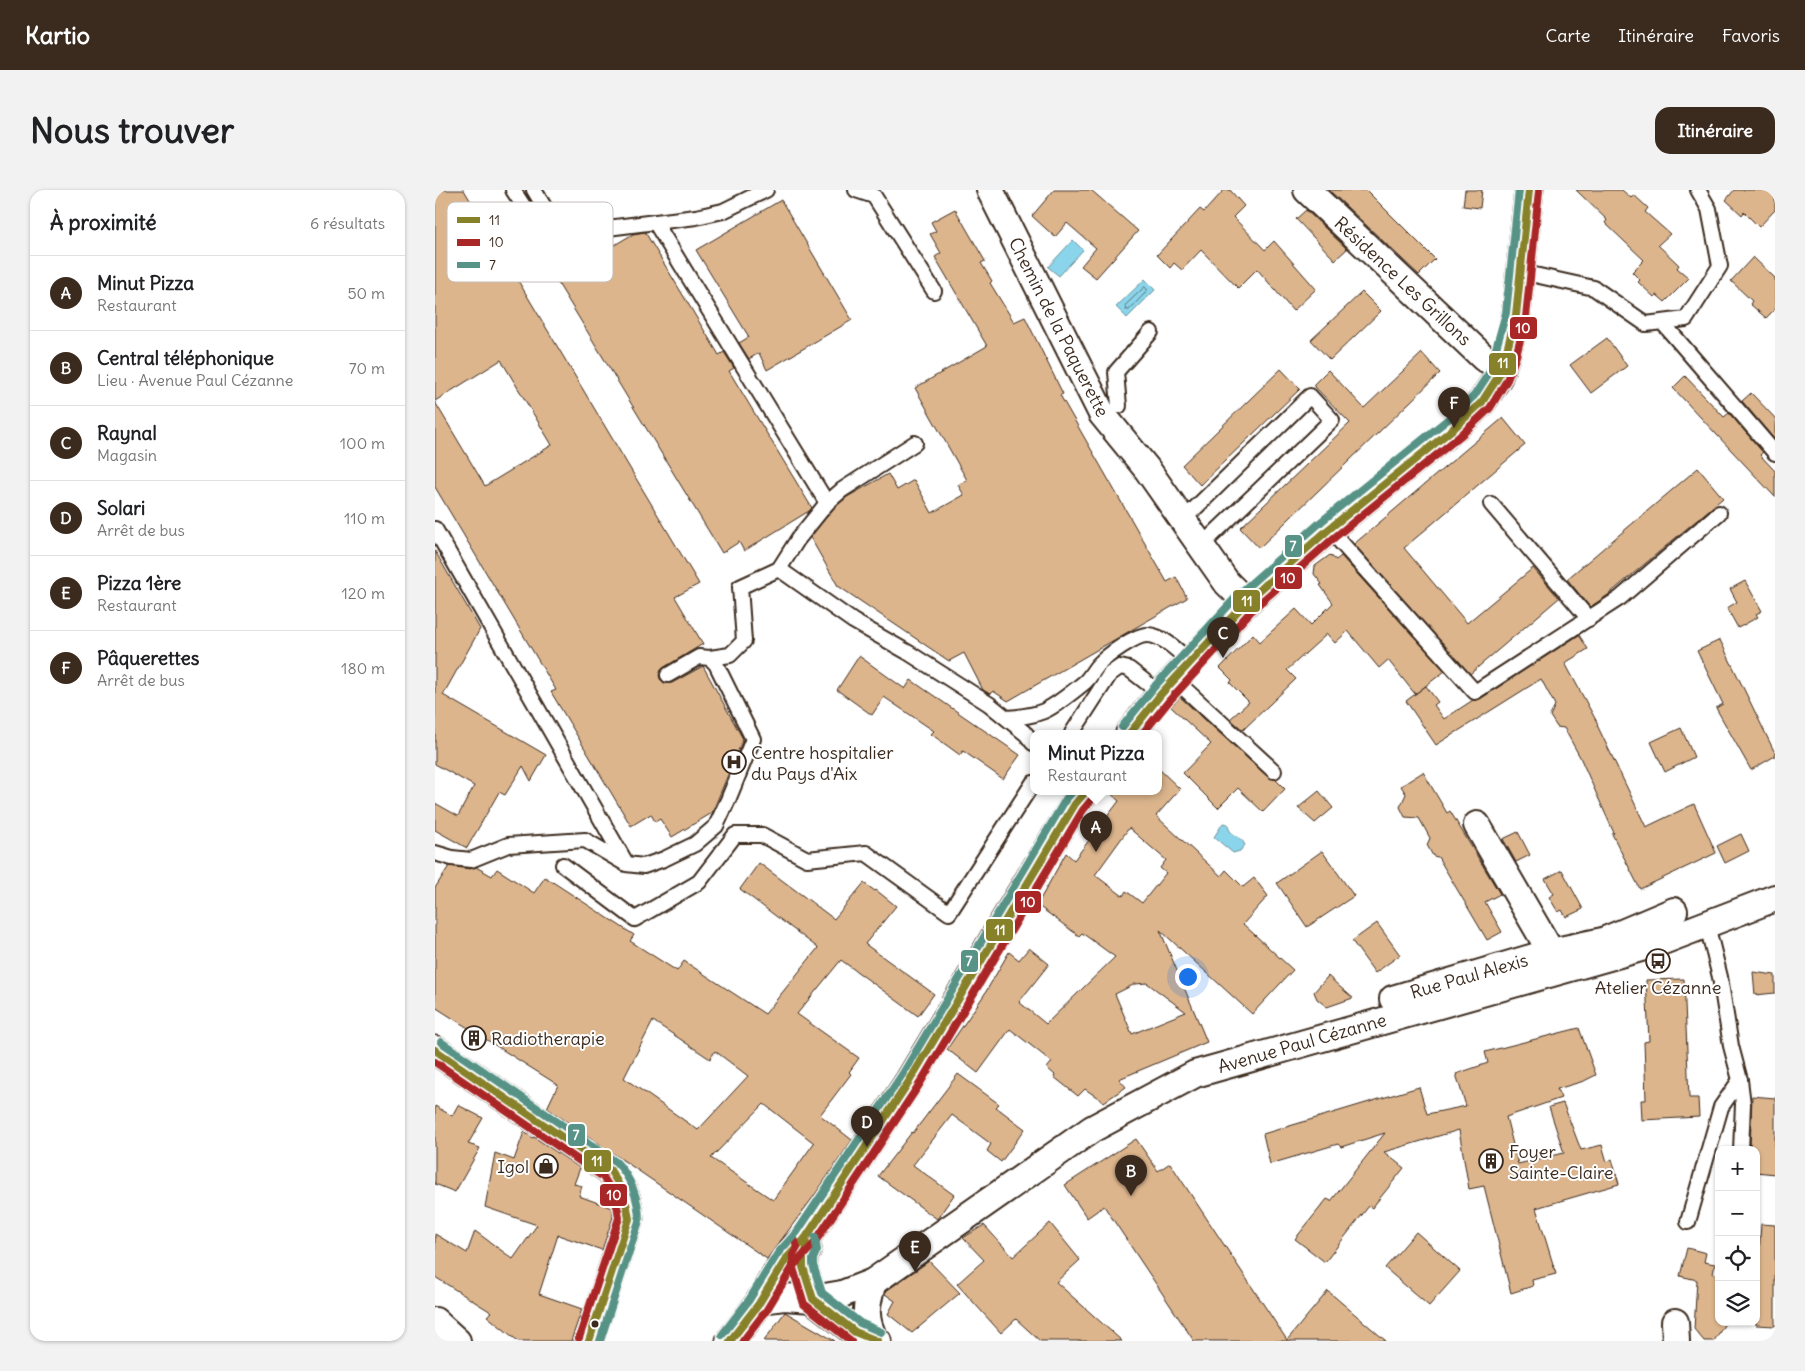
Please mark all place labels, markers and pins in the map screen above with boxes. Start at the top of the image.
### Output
pin: F [1438,387,1470,428]
pin: C [1207,617,1239,658]
place label: Centre hospitalier du Pays d'Aix [751,741,894,785]
hospital icon: Centre hospitalier du Pays d'Aix [721,749,747,775]
pin: A [1080,811,1112,852]
bus stop icon: Atelier Cézanne [1645,948,1671,974]
place label: Atelier Cézanne [1595,976,1721,999]
building icon: Radiotherapie [461,1025,487,1051]
place label: Radiotherapie [491,1027,605,1050]
pin: D [851,1106,883,1147]
place label: Foyer Sainte-Claire [1509,1140,1614,1184]
building icon: Foyer Sainte-Claire [1478,1148,1504,1174]
shop icon: Igol [533,1153,559,1179]
place label: Igol [497,1155,529,1178]
pin: B [1115,1155,1147,1196]
pin: E [899,1231,931,1272]
unlabelled marker [590,1319,600,1329]

